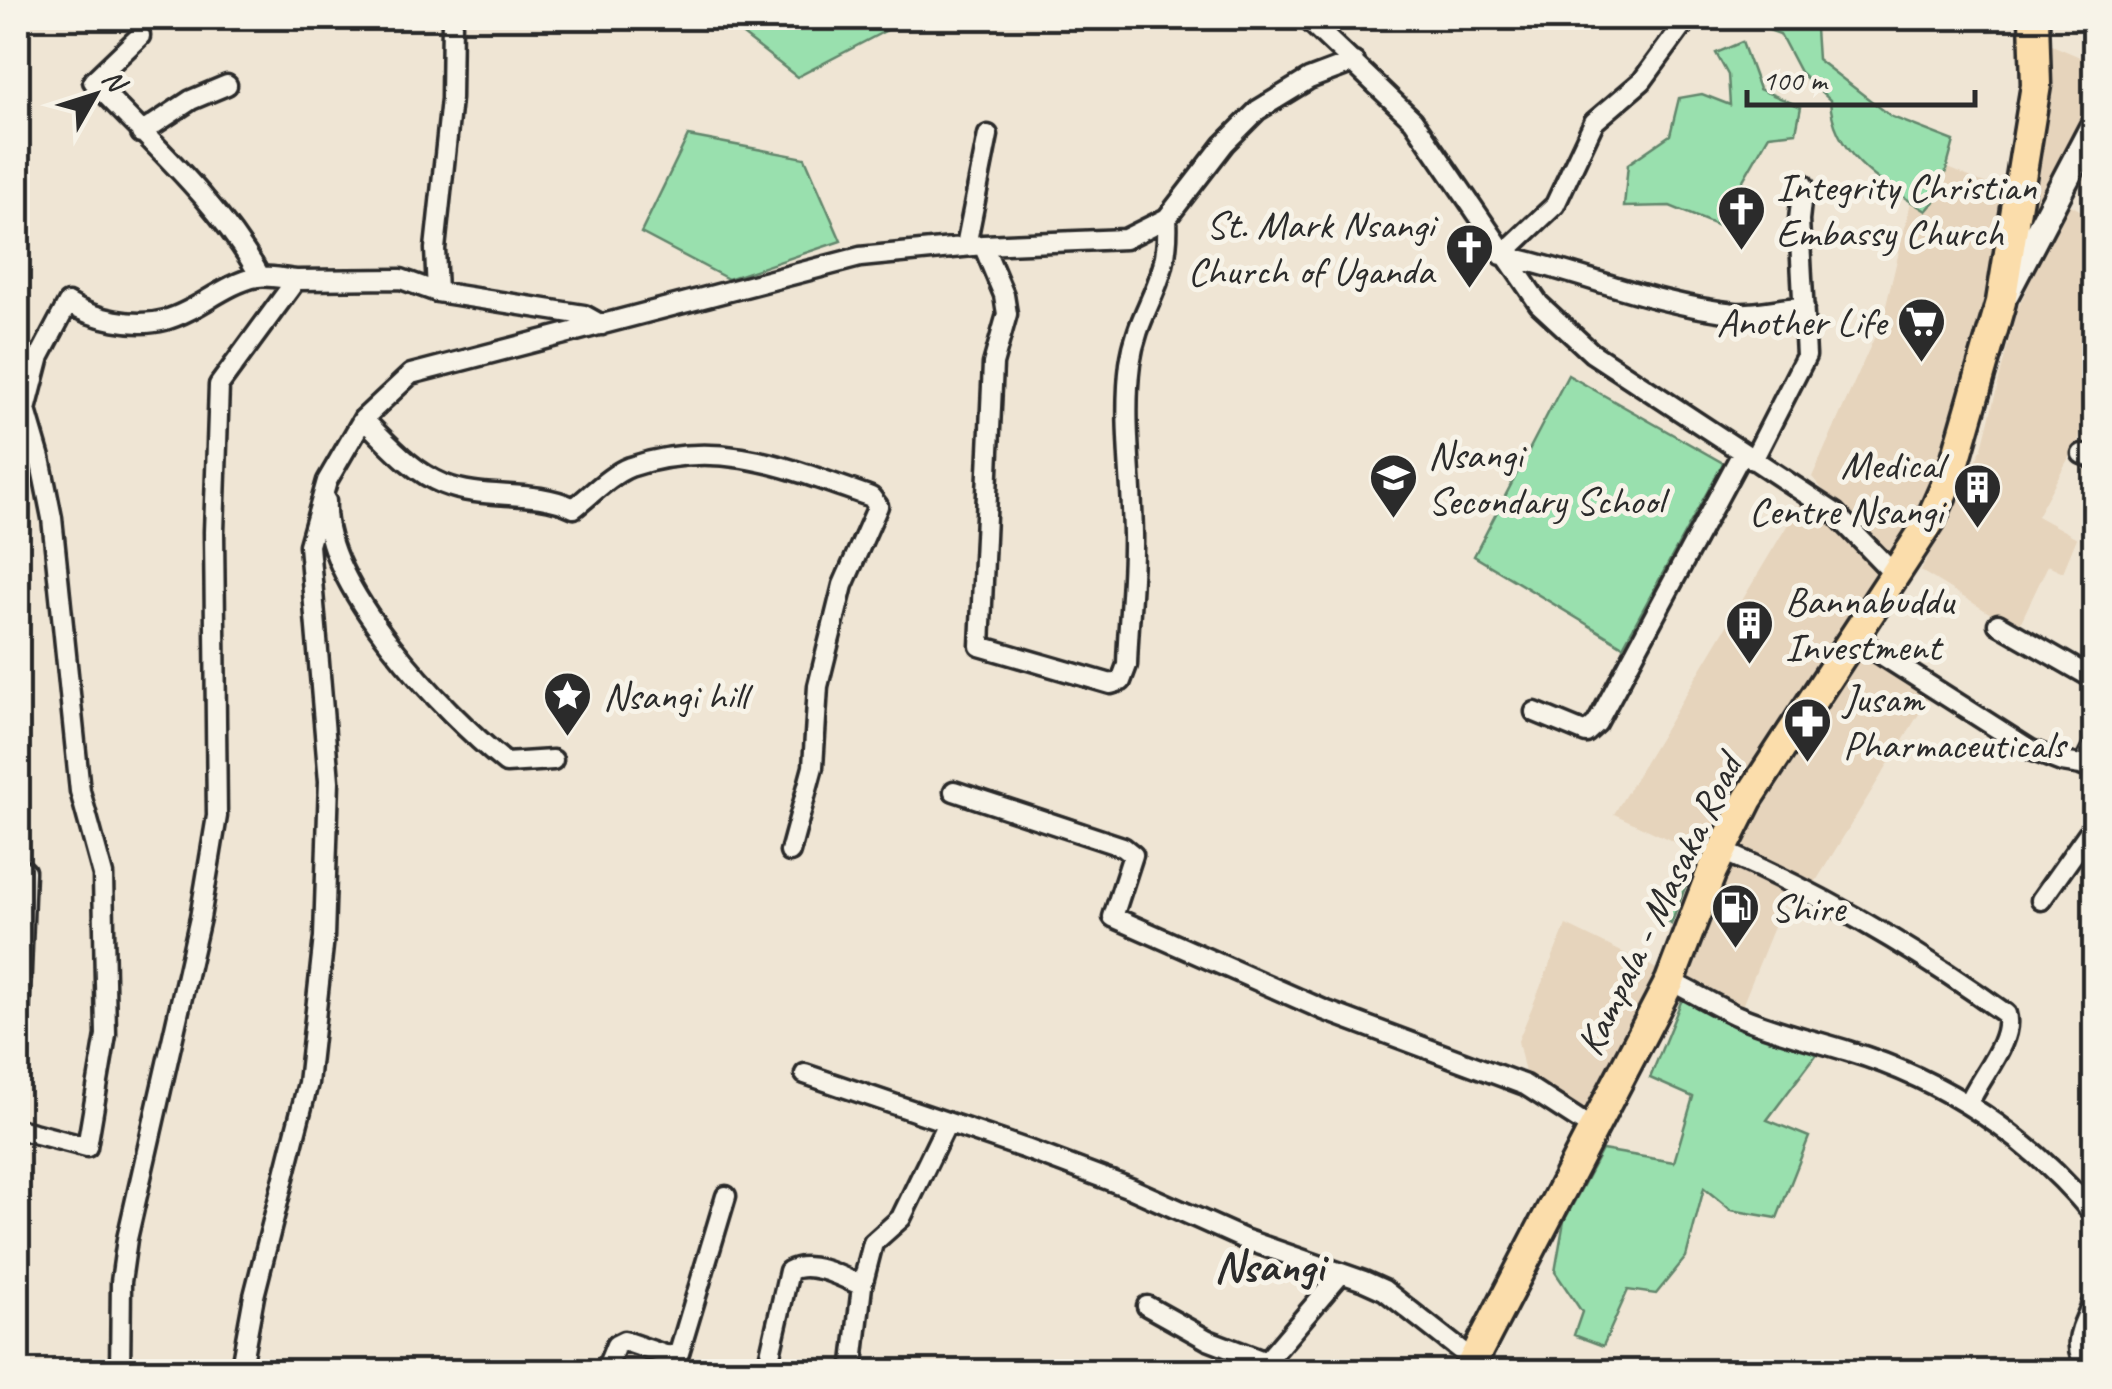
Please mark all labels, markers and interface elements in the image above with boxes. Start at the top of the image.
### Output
north arrow [45,45,145,145]
scale bar [1747,45,1974,107]
text: 100 m [1762,61,1829,99]
text: N [95,62,136,101]
place label: Integrity Christian Embassy Church [1776,162,2038,258]
church icon: Integrity Christian Embassy Church [1715,184,1767,252]
place label: St. Mark Nsangi Church of Uganda [1188,200,1439,296]
church icon: St. Mark Nsangi Church of Uganda [1443,222,1495,290]
supermarket icon: Another Life [1895,296,1947,364]
place label: Another Life [1717,297,1889,347]
place label: Nsangi Secondary School [1428,430,1670,526]
place label: Medical Centre Nsangi [1749,440,1949,536]
school or university icon: Nsangi Secondary School [1367,452,1419,520]
building icon: Medical Centre Nsangi [1952,462,2004,530]
place label: Bannabuddu Investment [1785,576,1956,672]
building icon: Bannabuddu Investment [1724,598,1776,666]
place icon: Nsangi hill [542,670,594,738]
place label: Nsangi hill [603,671,753,721]
place label: Jusam Pharmaceuticals [1841,674,2069,770]
pharmacy icon: Jusam Pharmaceuticals [1782,696,1834,764]
street label: Kampala - Masaka Road [1565,742,1756,1064]
fuel station icon: Shire [1710,882,1762,950]
place label: Shire [1771,883,1848,933]
district label: Nsangi [1214,1238,1329,1295]

